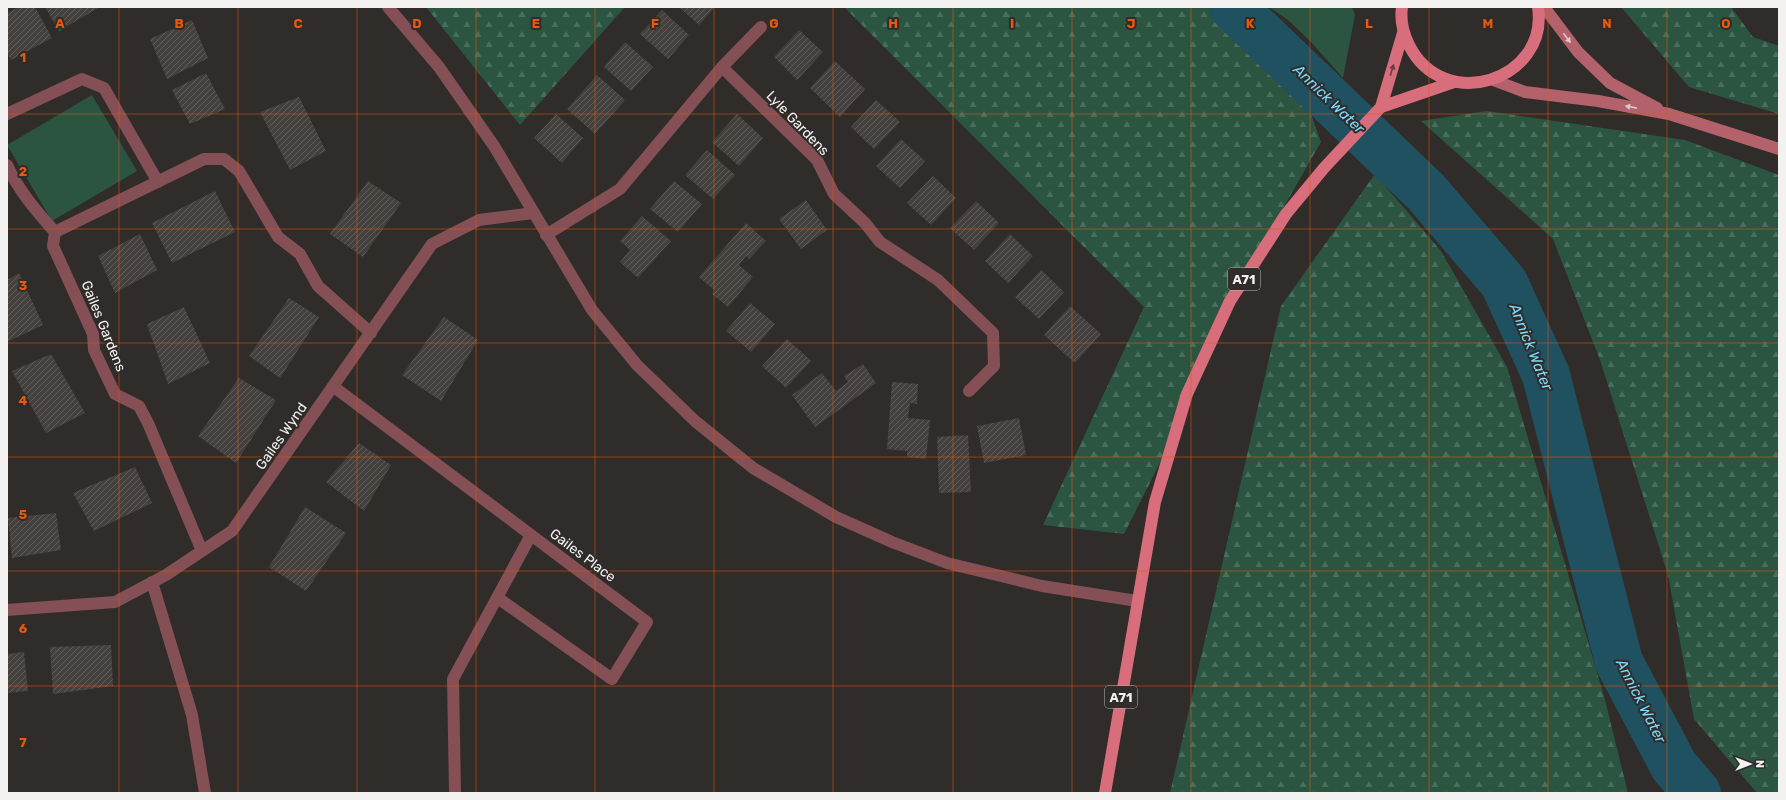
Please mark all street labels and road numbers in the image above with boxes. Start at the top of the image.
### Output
street label: Lyle Gardens [763,88,833,159]
road number: A71 [1228,268,1260,290]
street label: Gailes Gardens [78,278,130,374]
street label: Gailes Wynd [252,399,311,473]
street label: Gailes Place [546,525,619,586]
road number: A71 [1105,686,1137,708]

